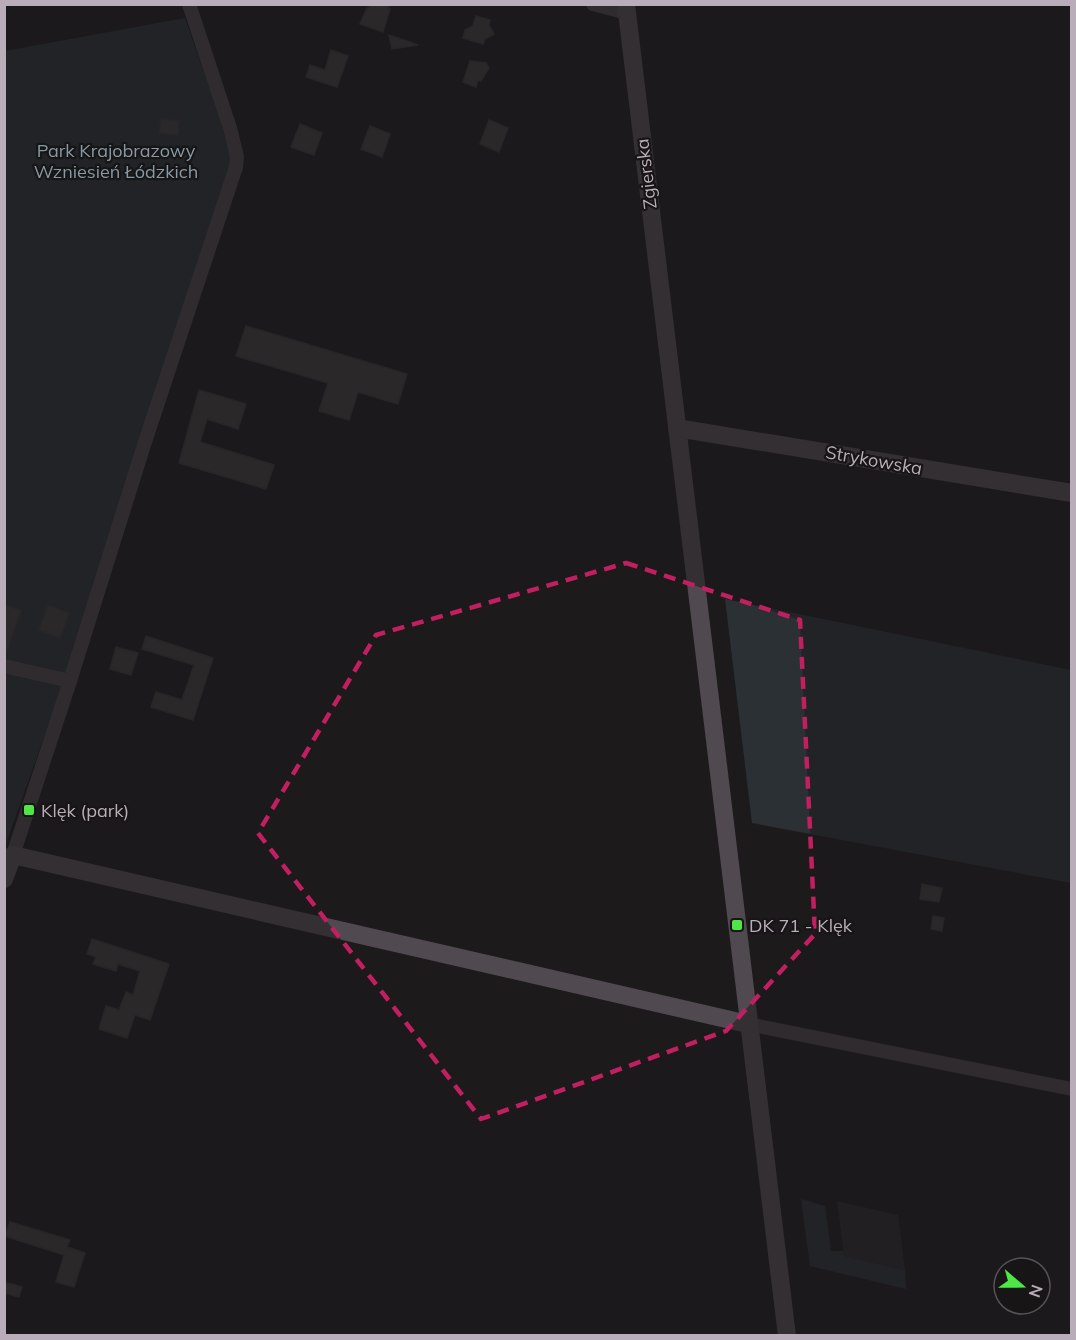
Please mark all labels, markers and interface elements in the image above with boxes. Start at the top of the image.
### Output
street label: Zgierska [630,137,662,211]
park label: Park Krajobrazowy Wzniesień Łódzkich [34,139,198,183]
street label: Strykowska [824,440,924,480]
place label: Klęk (park) [41,799,129,822]
marker: Klęk (park) [22,803,36,817]
place label: DK 71 - Klęk [749,914,853,937]
marker: DK 71 - Klęk [730,918,744,932]
north arrow [992,1256,1052,1316]
text: N [1025,1282,1048,1300]

